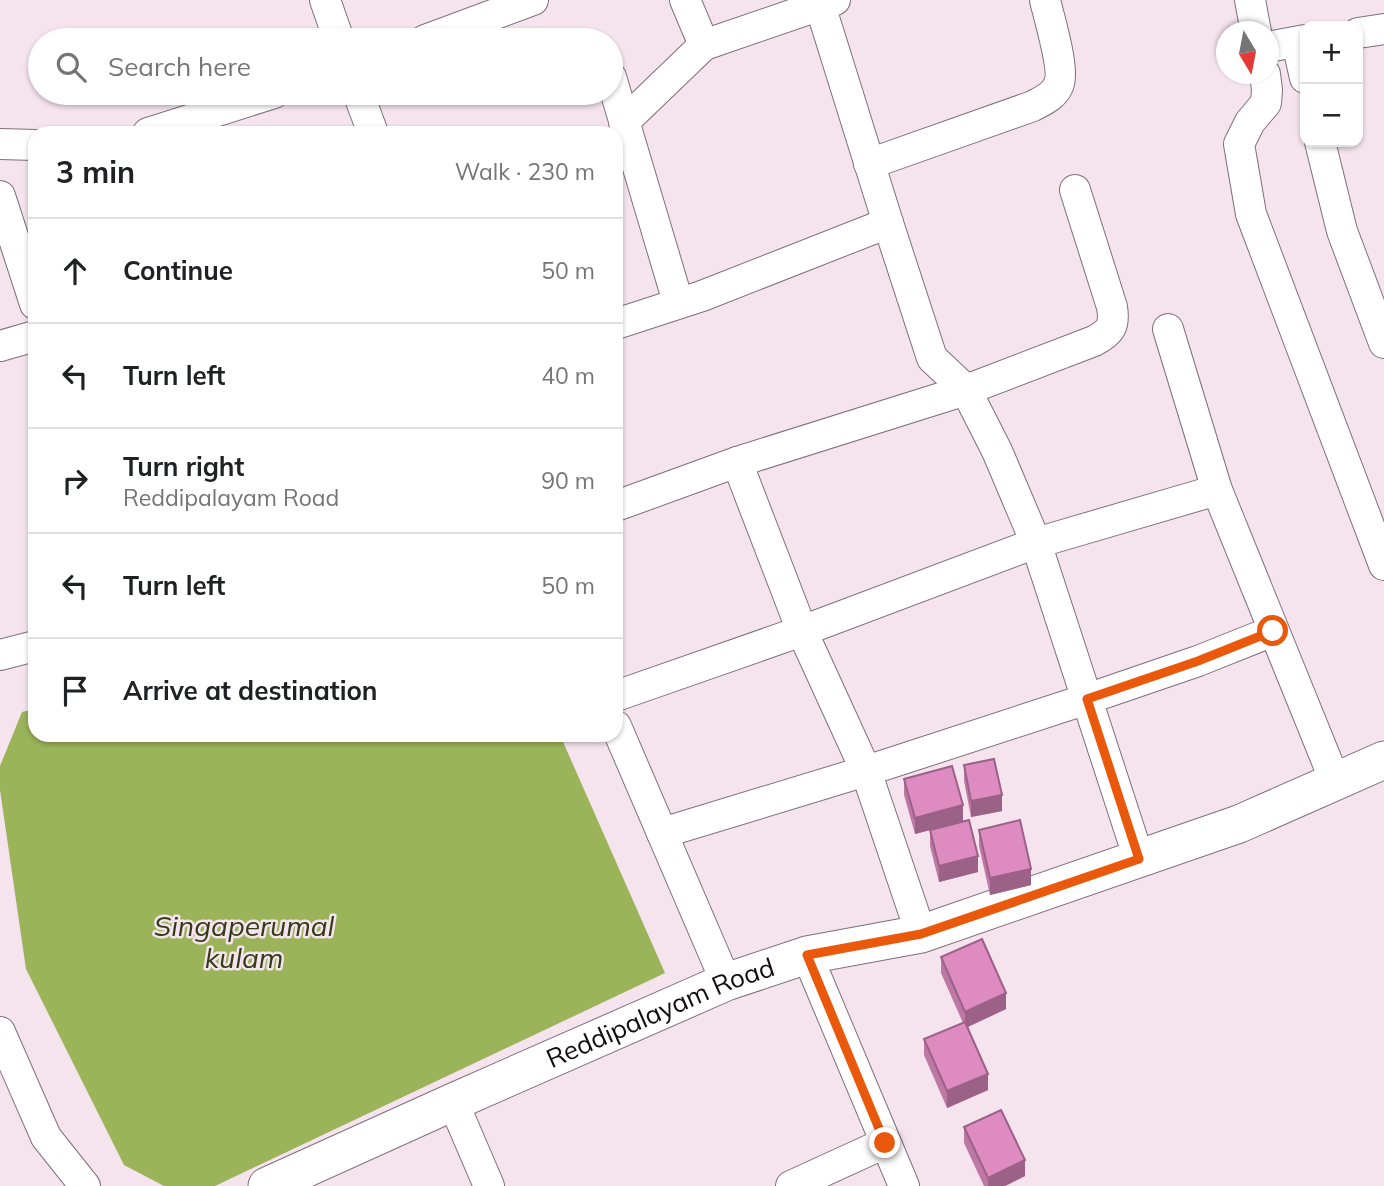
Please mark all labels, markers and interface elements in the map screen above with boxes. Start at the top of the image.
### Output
north arrow [1216,21,1279,84]
map controls [1300,21,1363,147]
button: + [1300,21,1363,84]
search box [28,28,623,105]
icon: search [52,48,90,86]
text: Search here [108,50,251,83]
button: − [1300,84,1363,147]
text: 3 min [56,153,135,191]
text: Walk · 230 m [455,157,595,186]
icon: ahead [56,252,94,290]
text: Continue [123,254,233,287]
text: 50 m [541,256,595,285]
icon: left [56,357,94,395]
text: Turn left [123,359,225,392]
text: 40 m [541,361,595,390]
text: Turn right [123,450,244,483]
icon: right [56,462,94,500]
text: 90 m [541,466,595,495]
text: Reddipalayam Road [123,483,339,512]
icon: left [56,567,94,605]
text: Turn left [123,569,225,602]
text: 50 m [541,571,595,600]
route start [1257,615,1288,646]
icon: arrive [56,672,94,710]
text: Arrive at destination [123,674,378,707]
water label: Singaperumal kulam [154,908,335,975]
street label: Reddipalayam Road [541,950,779,1075]
route end [869,1127,900,1158]

